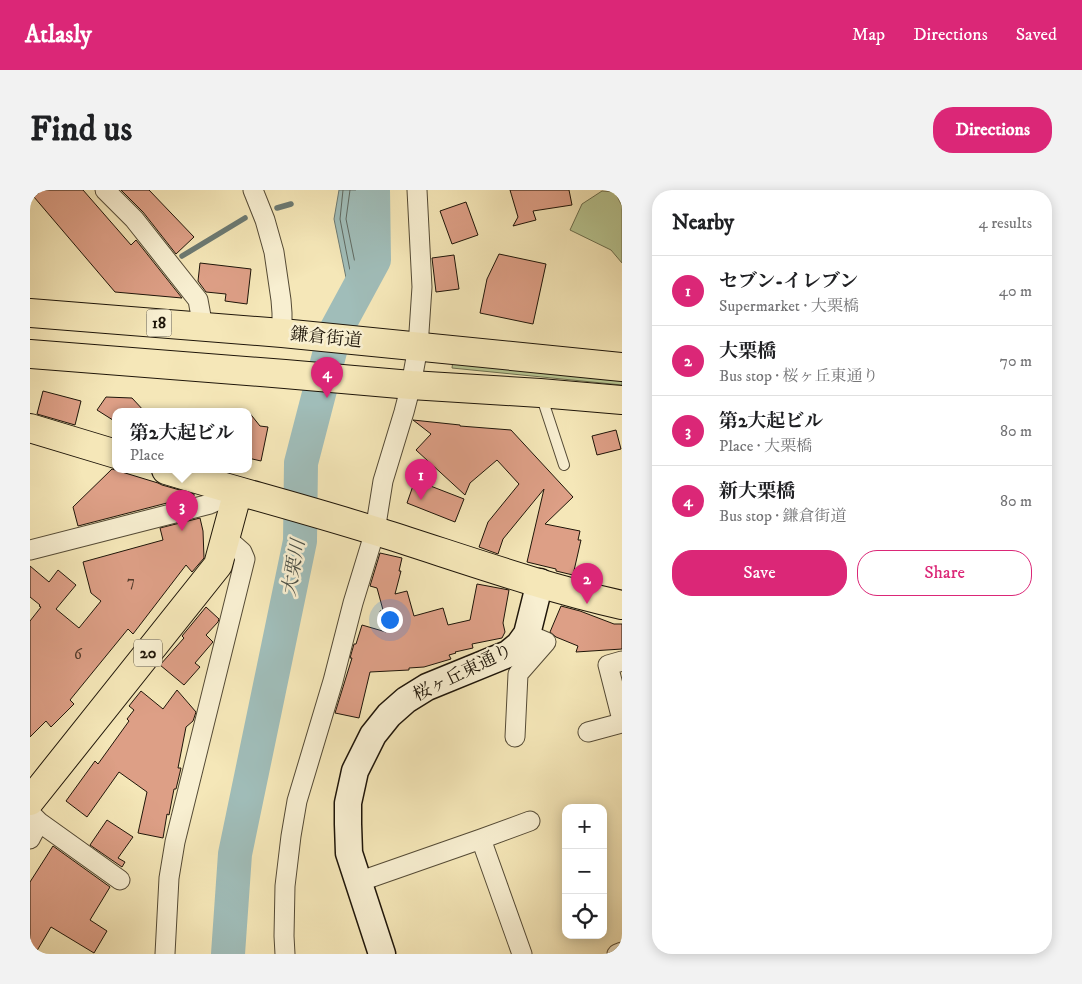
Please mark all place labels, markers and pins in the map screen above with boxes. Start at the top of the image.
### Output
pin: 4 [311,357,343,398]
pin: 1 [405,459,437,500]
pin: 3 [166,490,198,531]
pin: 2 [571,563,603,604]

